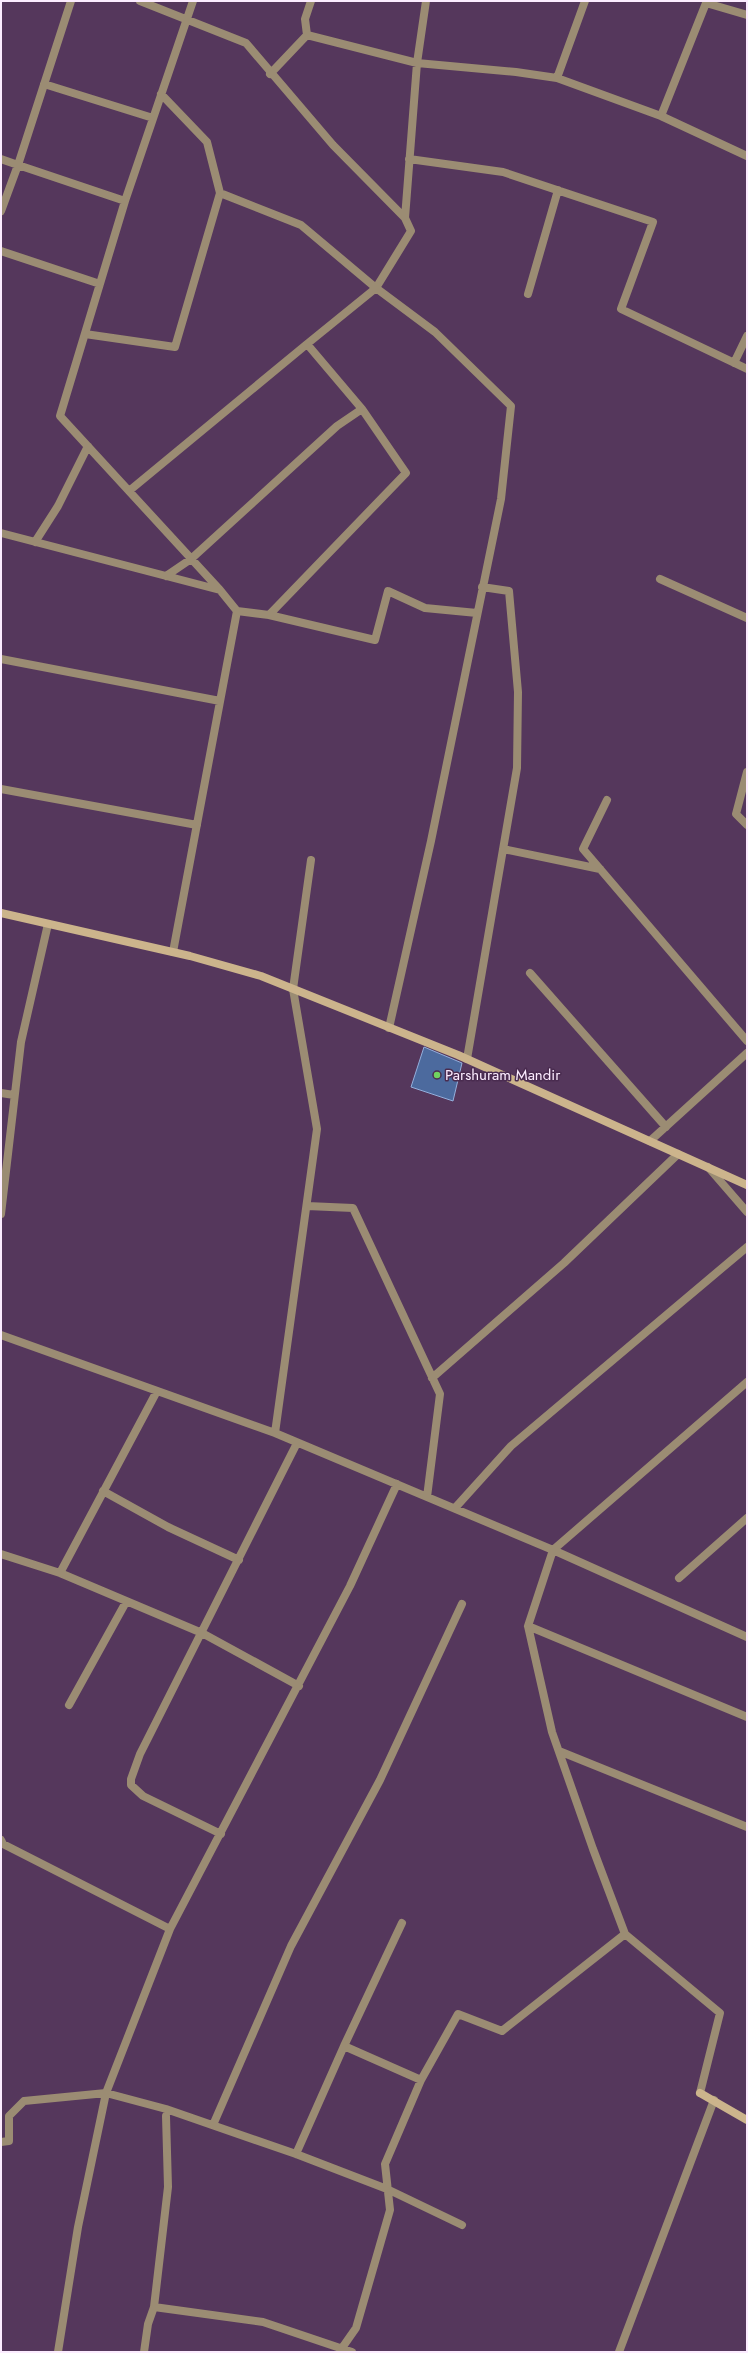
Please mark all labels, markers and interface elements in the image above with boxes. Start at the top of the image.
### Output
place label: Parshuram Mandir [445,1064,561,1086]
marker: Parshuram Mandir [432,1070,442,1080]

